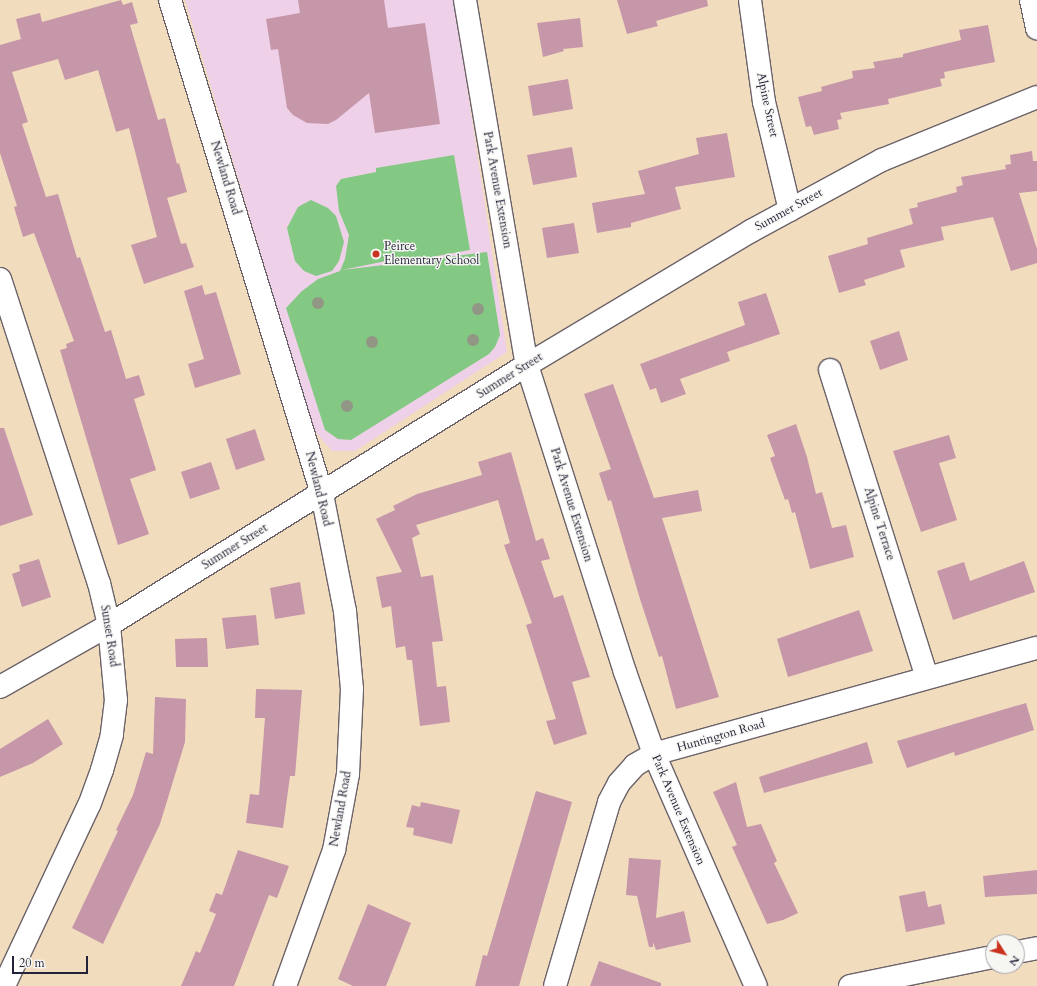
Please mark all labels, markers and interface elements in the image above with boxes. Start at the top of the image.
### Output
street label: Alpine Street [753,71,781,139]
street label: Park Avenue Extension [480,130,514,250]
street label: Newland Road [207,139,243,217]
street label: Summer Street [753,186,825,234]
place label: Peirce Elementary School [384,240,479,268]
marker: Peirce Elementary School [371,249,381,259]
street label: Summer Street [474,350,546,402]
street label: Park Avenue Extension [547,446,595,564]
street label: Newland Road [302,450,334,528]
street label: Alpine Terrace [860,486,898,562]
street label: Summer Street [199,521,271,573]
street label: Sunset Road [97,604,121,668]
street label: Huntington Road [675,717,767,755]
street label: Park Avenue Extension [648,753,708,867]
street label: Newland Road [327,770,355,848]
north arrow [985,934,1025,974]
scale bar [14,948,90,974]
text: N [1005,952,1023,969]
text: 20 m [19,955,45,971]

